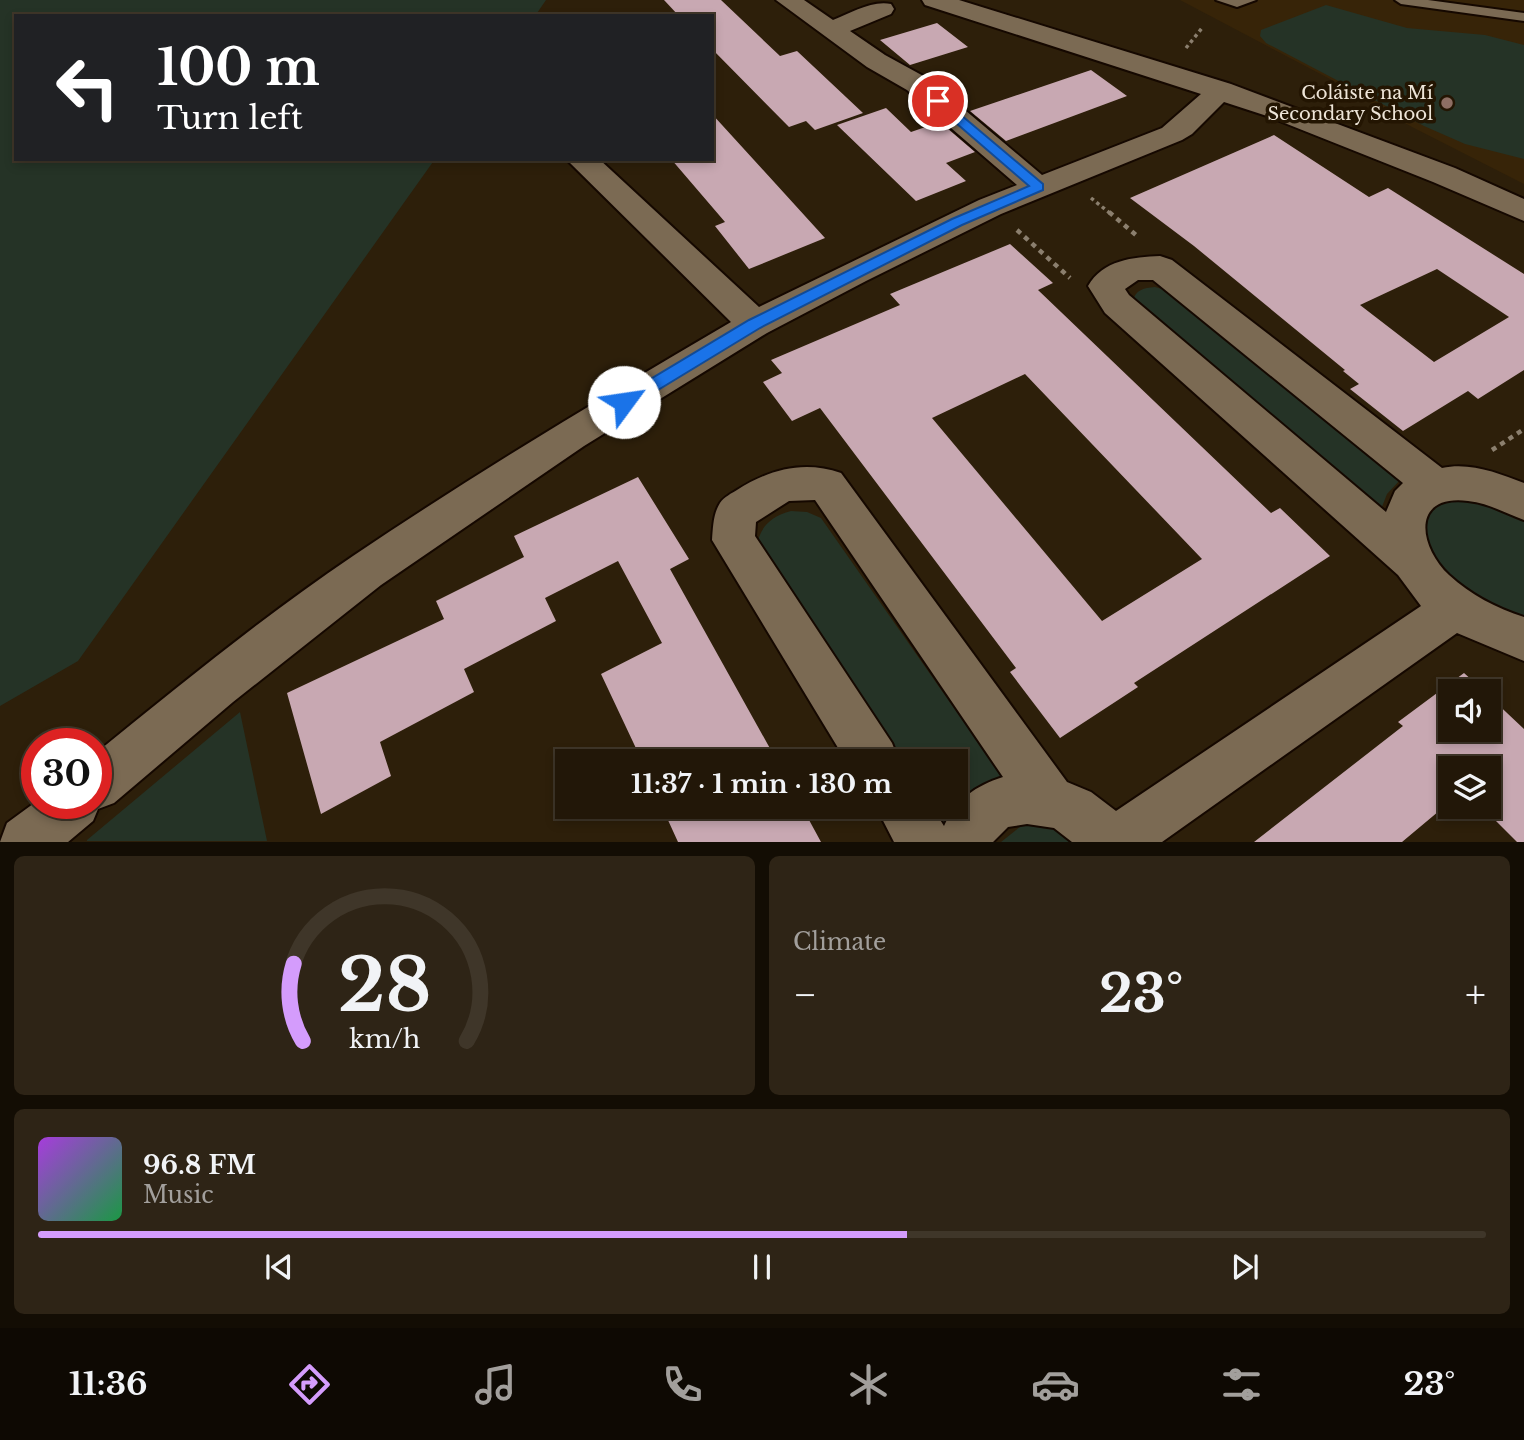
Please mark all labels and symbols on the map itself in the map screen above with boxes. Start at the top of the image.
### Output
pin [908,71,968,131]
place label: Coláiste na Mí Secondary School [1267,82,1434,125]
marker: Coláiste na Mí Secondary School [1439,95,1455,111]
position arrow [587,365,661,439]
speed limit sign: 30 [21,728,112,819]

